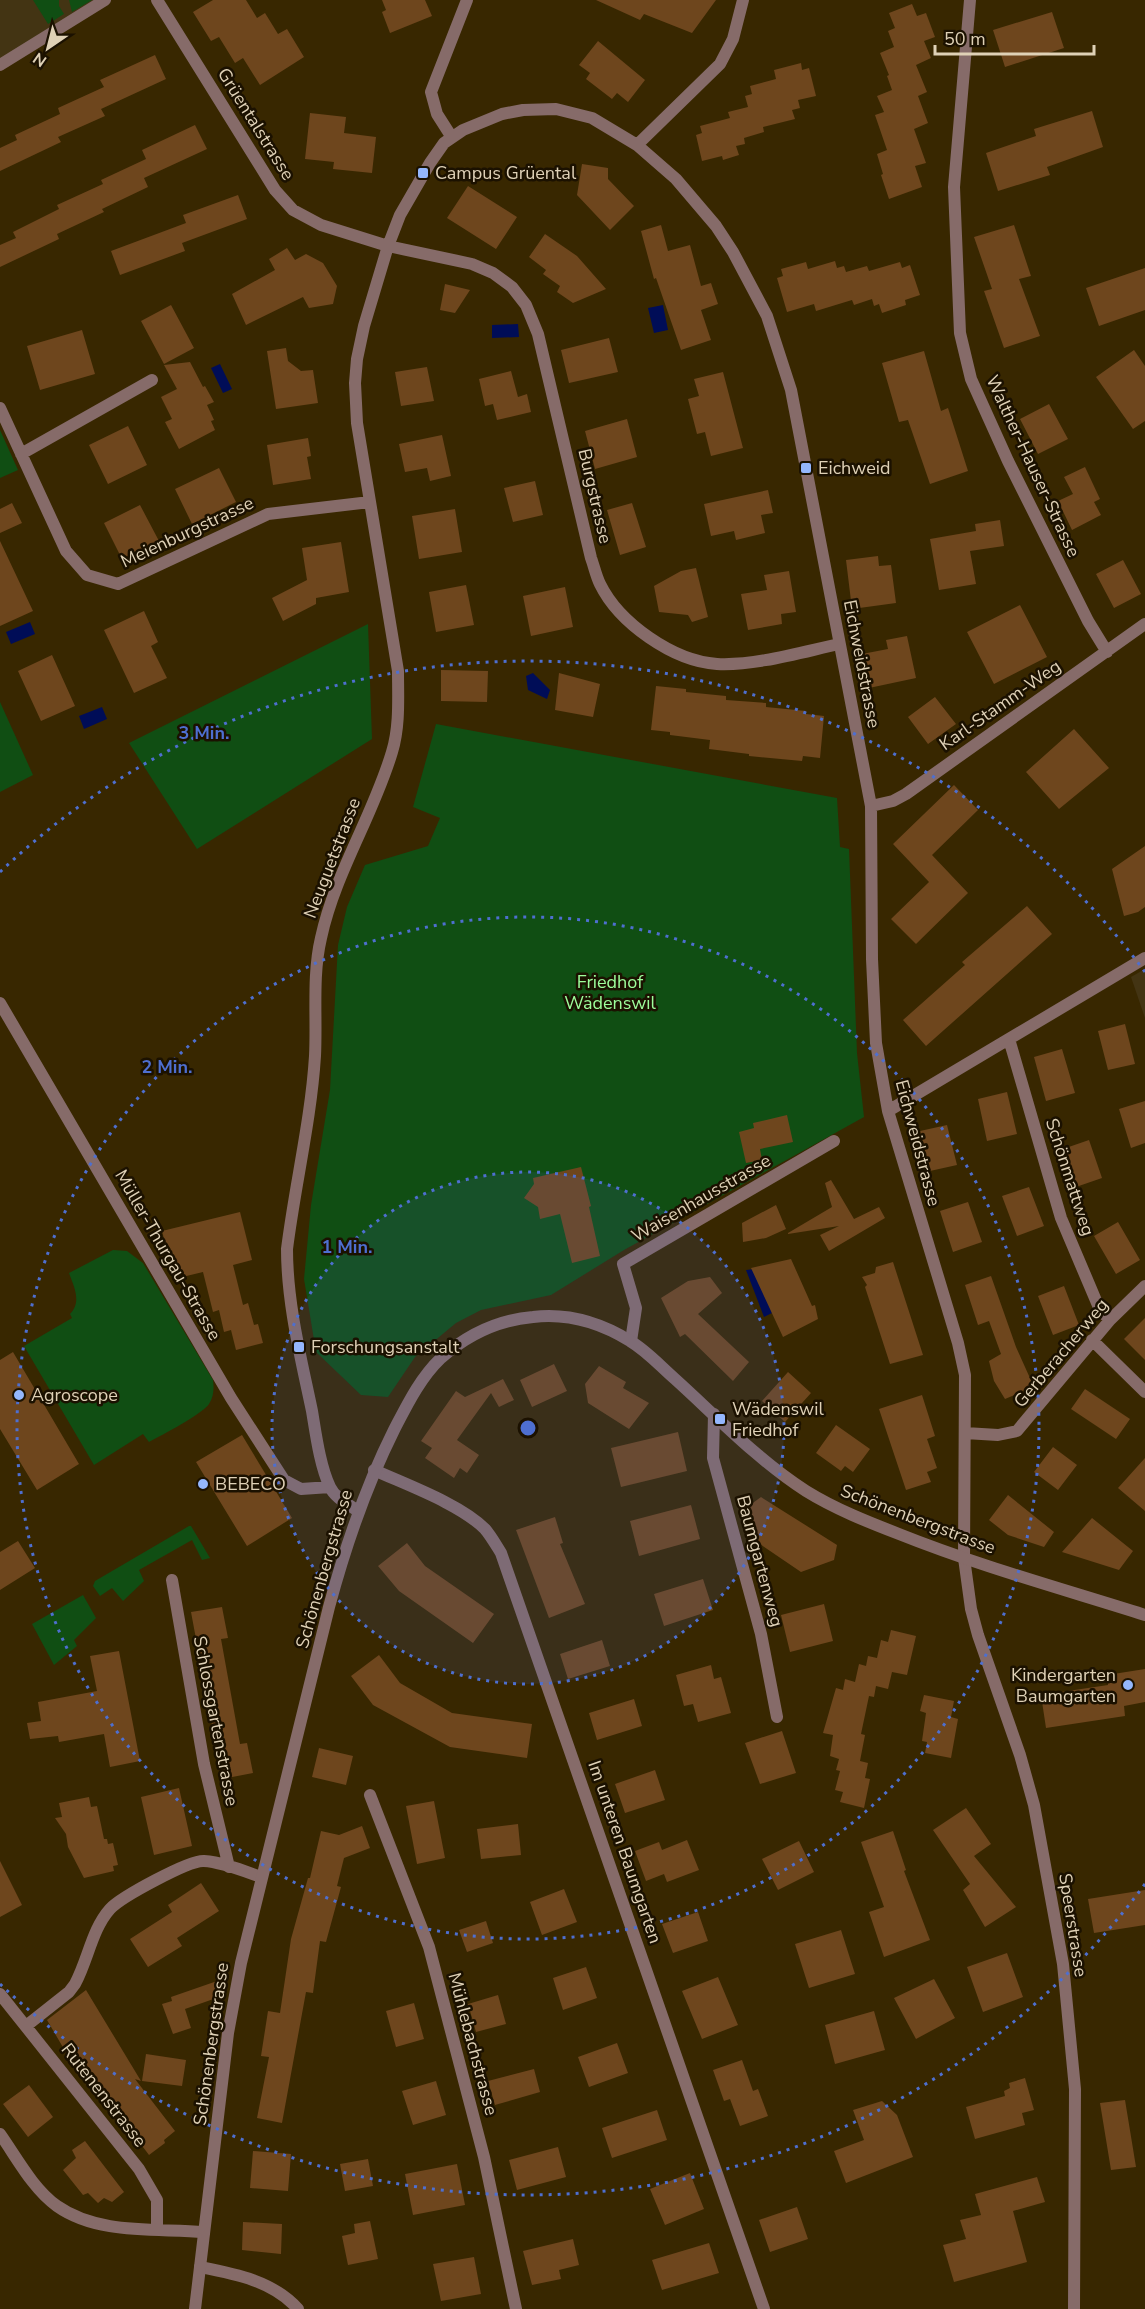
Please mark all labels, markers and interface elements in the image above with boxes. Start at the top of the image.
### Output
north arrow [18,18,78,78]
scale bar [935,18,1094,56]
text: 50 m [944,27,986,51]
text: N [29,47,51,72]
street label: Grüentalstrasse [212,63,300,185]
place label: Campus Grüental [435,161,577,185]
marker: Campus Grüental [416,166,430,180]
street label: Walther-Hauser-Strasse [980,371,1086,561]
street label: Burgstrasse [572,446,618,546]
place label: Eichweid [818,456,890,480]
marker: Eichweid [799,461,813,475]
street label: Meienburgstrasse [117,491,257,573]
street label: Eichweidstrasse [838,598,886,730]
street label: Karl-Stamm-Weg [935,654,1065,756]
text: 3 Min. [179,721,229,745]
street label: Neuguetstrasse [298,794,366,922]
park label: Friedhof Wädenswil [564,970,657,1015]
text: 2 Min. [142,1055,192,1079]
street label: Eichweidstrasse [890,1077,946,1209]
street label: Schönmattweg [1040,1115,1100,1239]
street label: Waisenhausstrasse [627,1148,775,1248]
street label: Müller-Thurgau-Strasse [109,1165,227,1345]
text: 1 Min. [322,1235,372,1259]
street label: Gerberacherweg [1008,1293,1114,1413]
place label: Forschungsanstalt [311,1335,460,1359]
marker: Forschungsanstalt [292,1340,306,1354]
place label: Agroscope [31,1383,118,1407]
marker: Agroscope [12,1388,26,1402]
place label: Wädenswil Friedhof [732,1397,824,1442]
marker: Wädenswil Friedhof [713,1412,727,1426]
centre of rings [518,1418,538,1438]
place label: BEBECO [215,1472,286,1496]
marker: BEBECO [196,1477,210,1491]
street label: Schönenbergstrasse [837,1478,999,1560]
street label: Schönenbergstrasse [290,1487,358,1651]
street label: Baumgartenweg [731,1493,789,1629]
street label: Schlossgartenstrasse [188,1634,244,1808]
place label: Kindergarten Baumgarten [1011,1663,1116,1708]
marker: Kindergarten Baumgarten [1121,1678,1135,1692]
street label: Im unteren Baumgarten [582,1757,668,1947]
street label: Speerstrasse [1053,1871,1093,1979]
street label: Schönenbergstrasse [188,1961,234,2127]
street label: Mühlebachstrasse [442,1970,504,2118]
street label: Rutenenstrasse [56,2038,152,2152]

